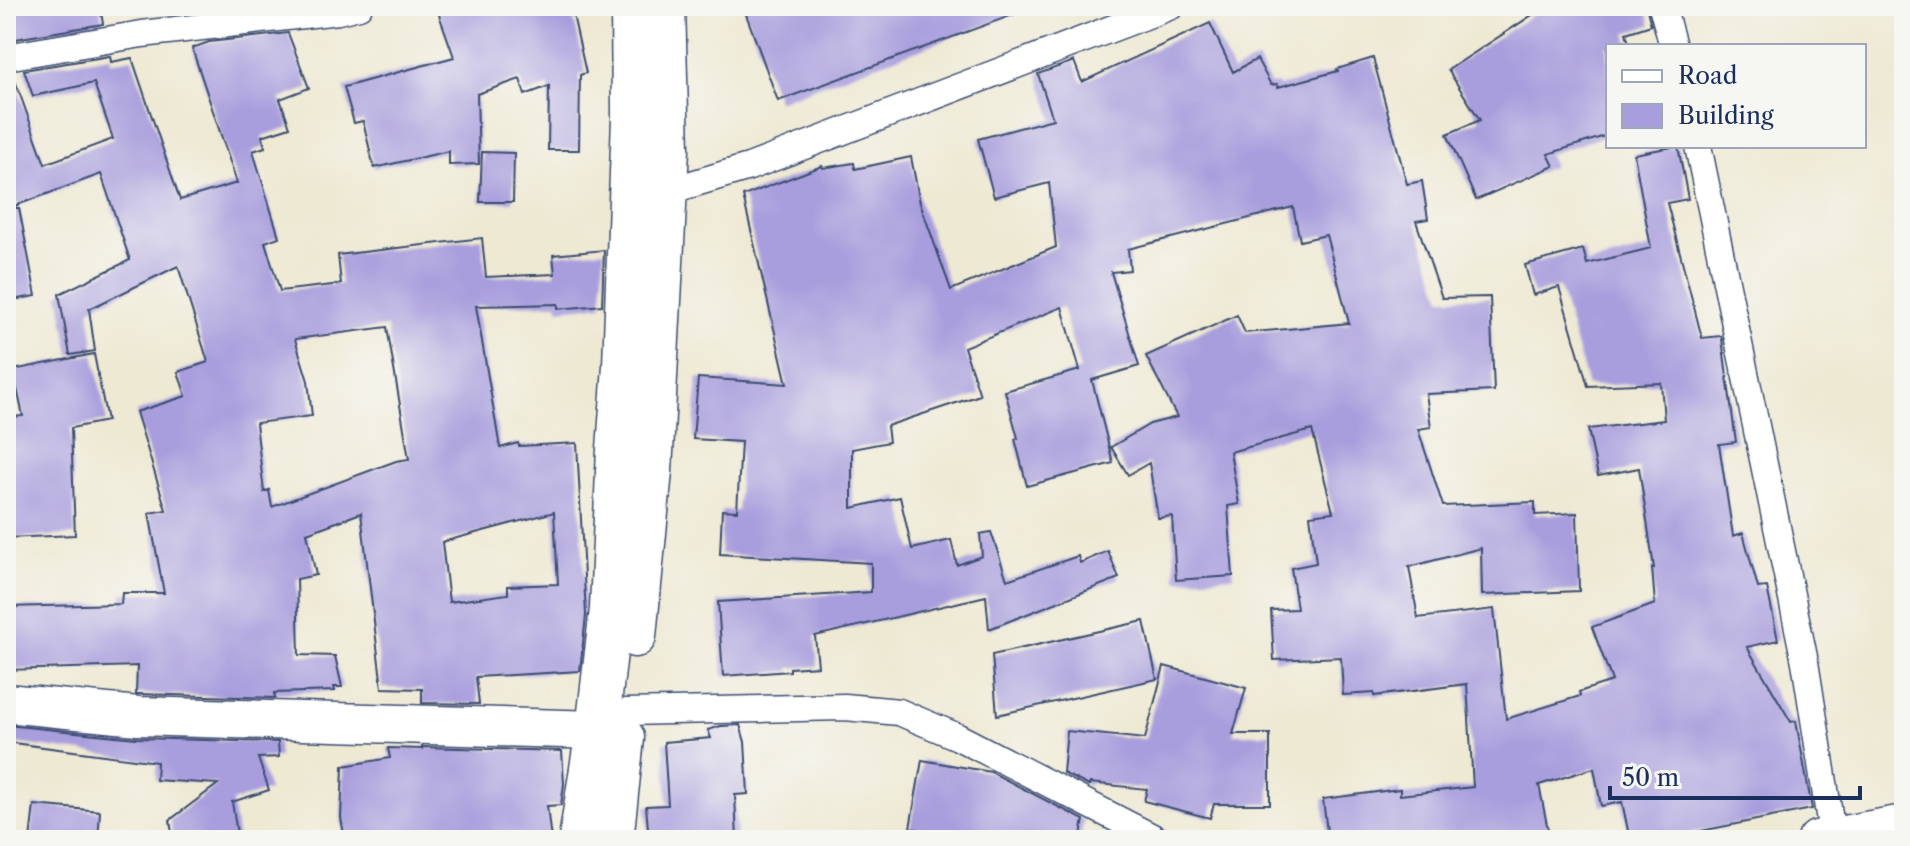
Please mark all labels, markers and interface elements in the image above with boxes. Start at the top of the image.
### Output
legend [1606,44,1866,148]
text: Road [1678,61,1738,90]
text: Building [1678,101,1774,130]
scale bar [1610,750,1860,800]
text: 50 m [1622,763,1679,792]

